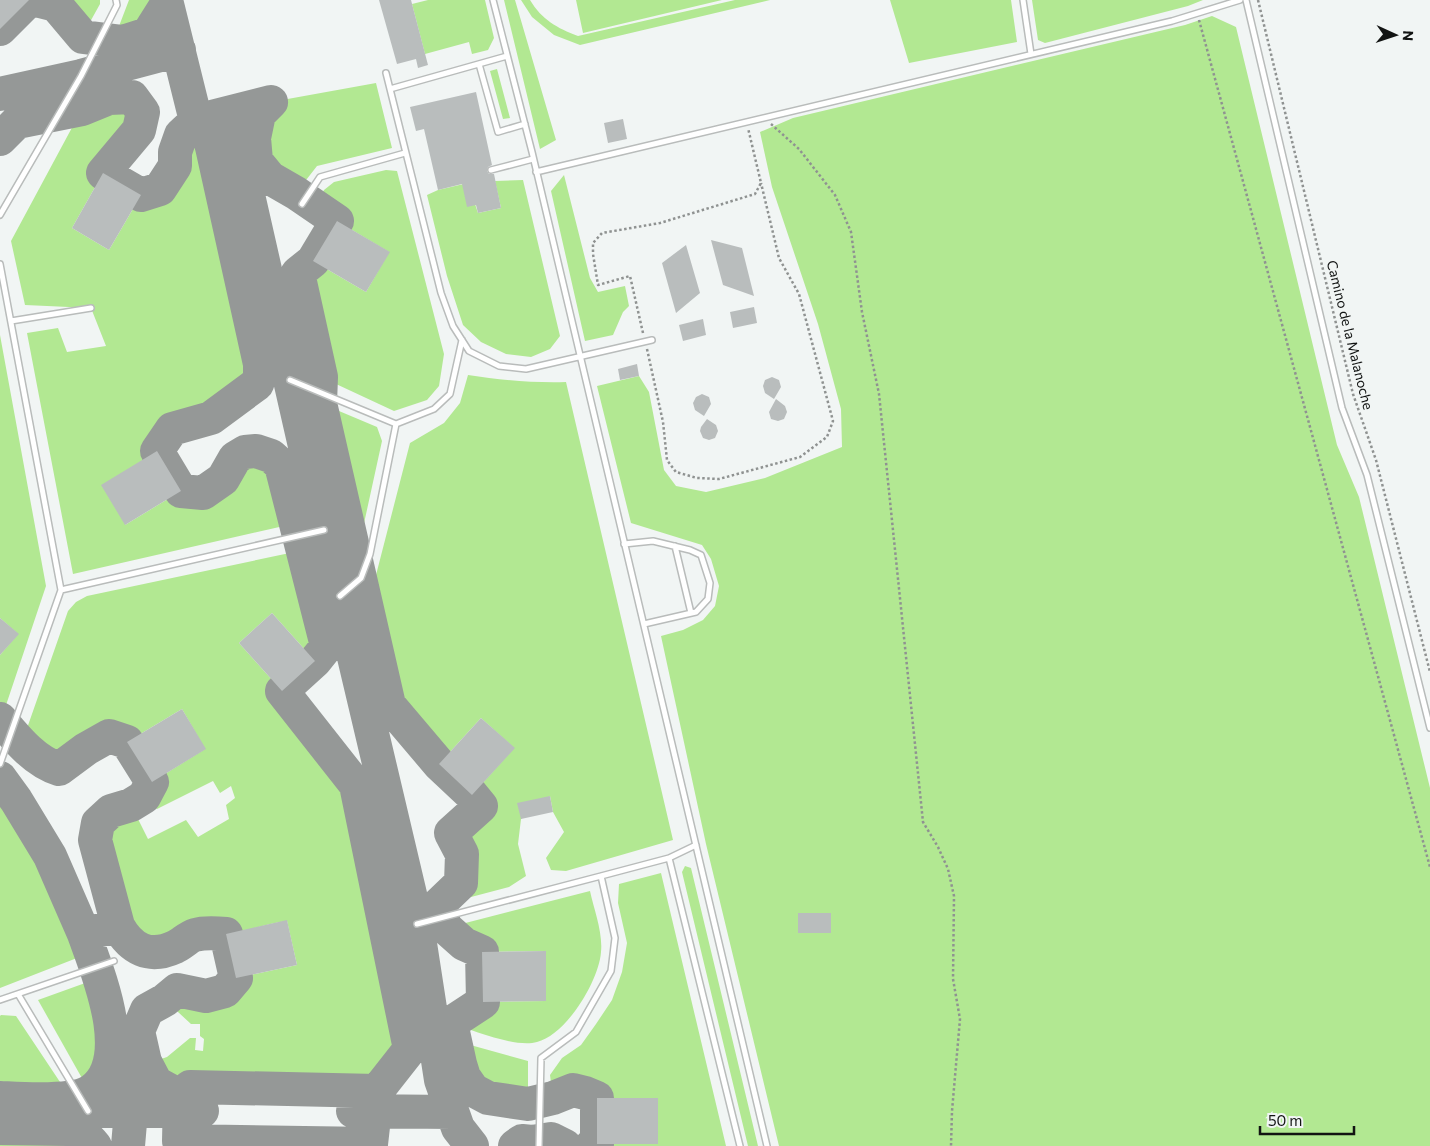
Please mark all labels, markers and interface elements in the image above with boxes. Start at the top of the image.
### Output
north arrow [1370,10,1420,60]
text: N [1400,30,1417,41]
street label: Camino de la Malanoche [1324,258,1377,411]
scale bar [1260,1104,1354,1136]
text: 50 m [1268,1111,1302,1129]

